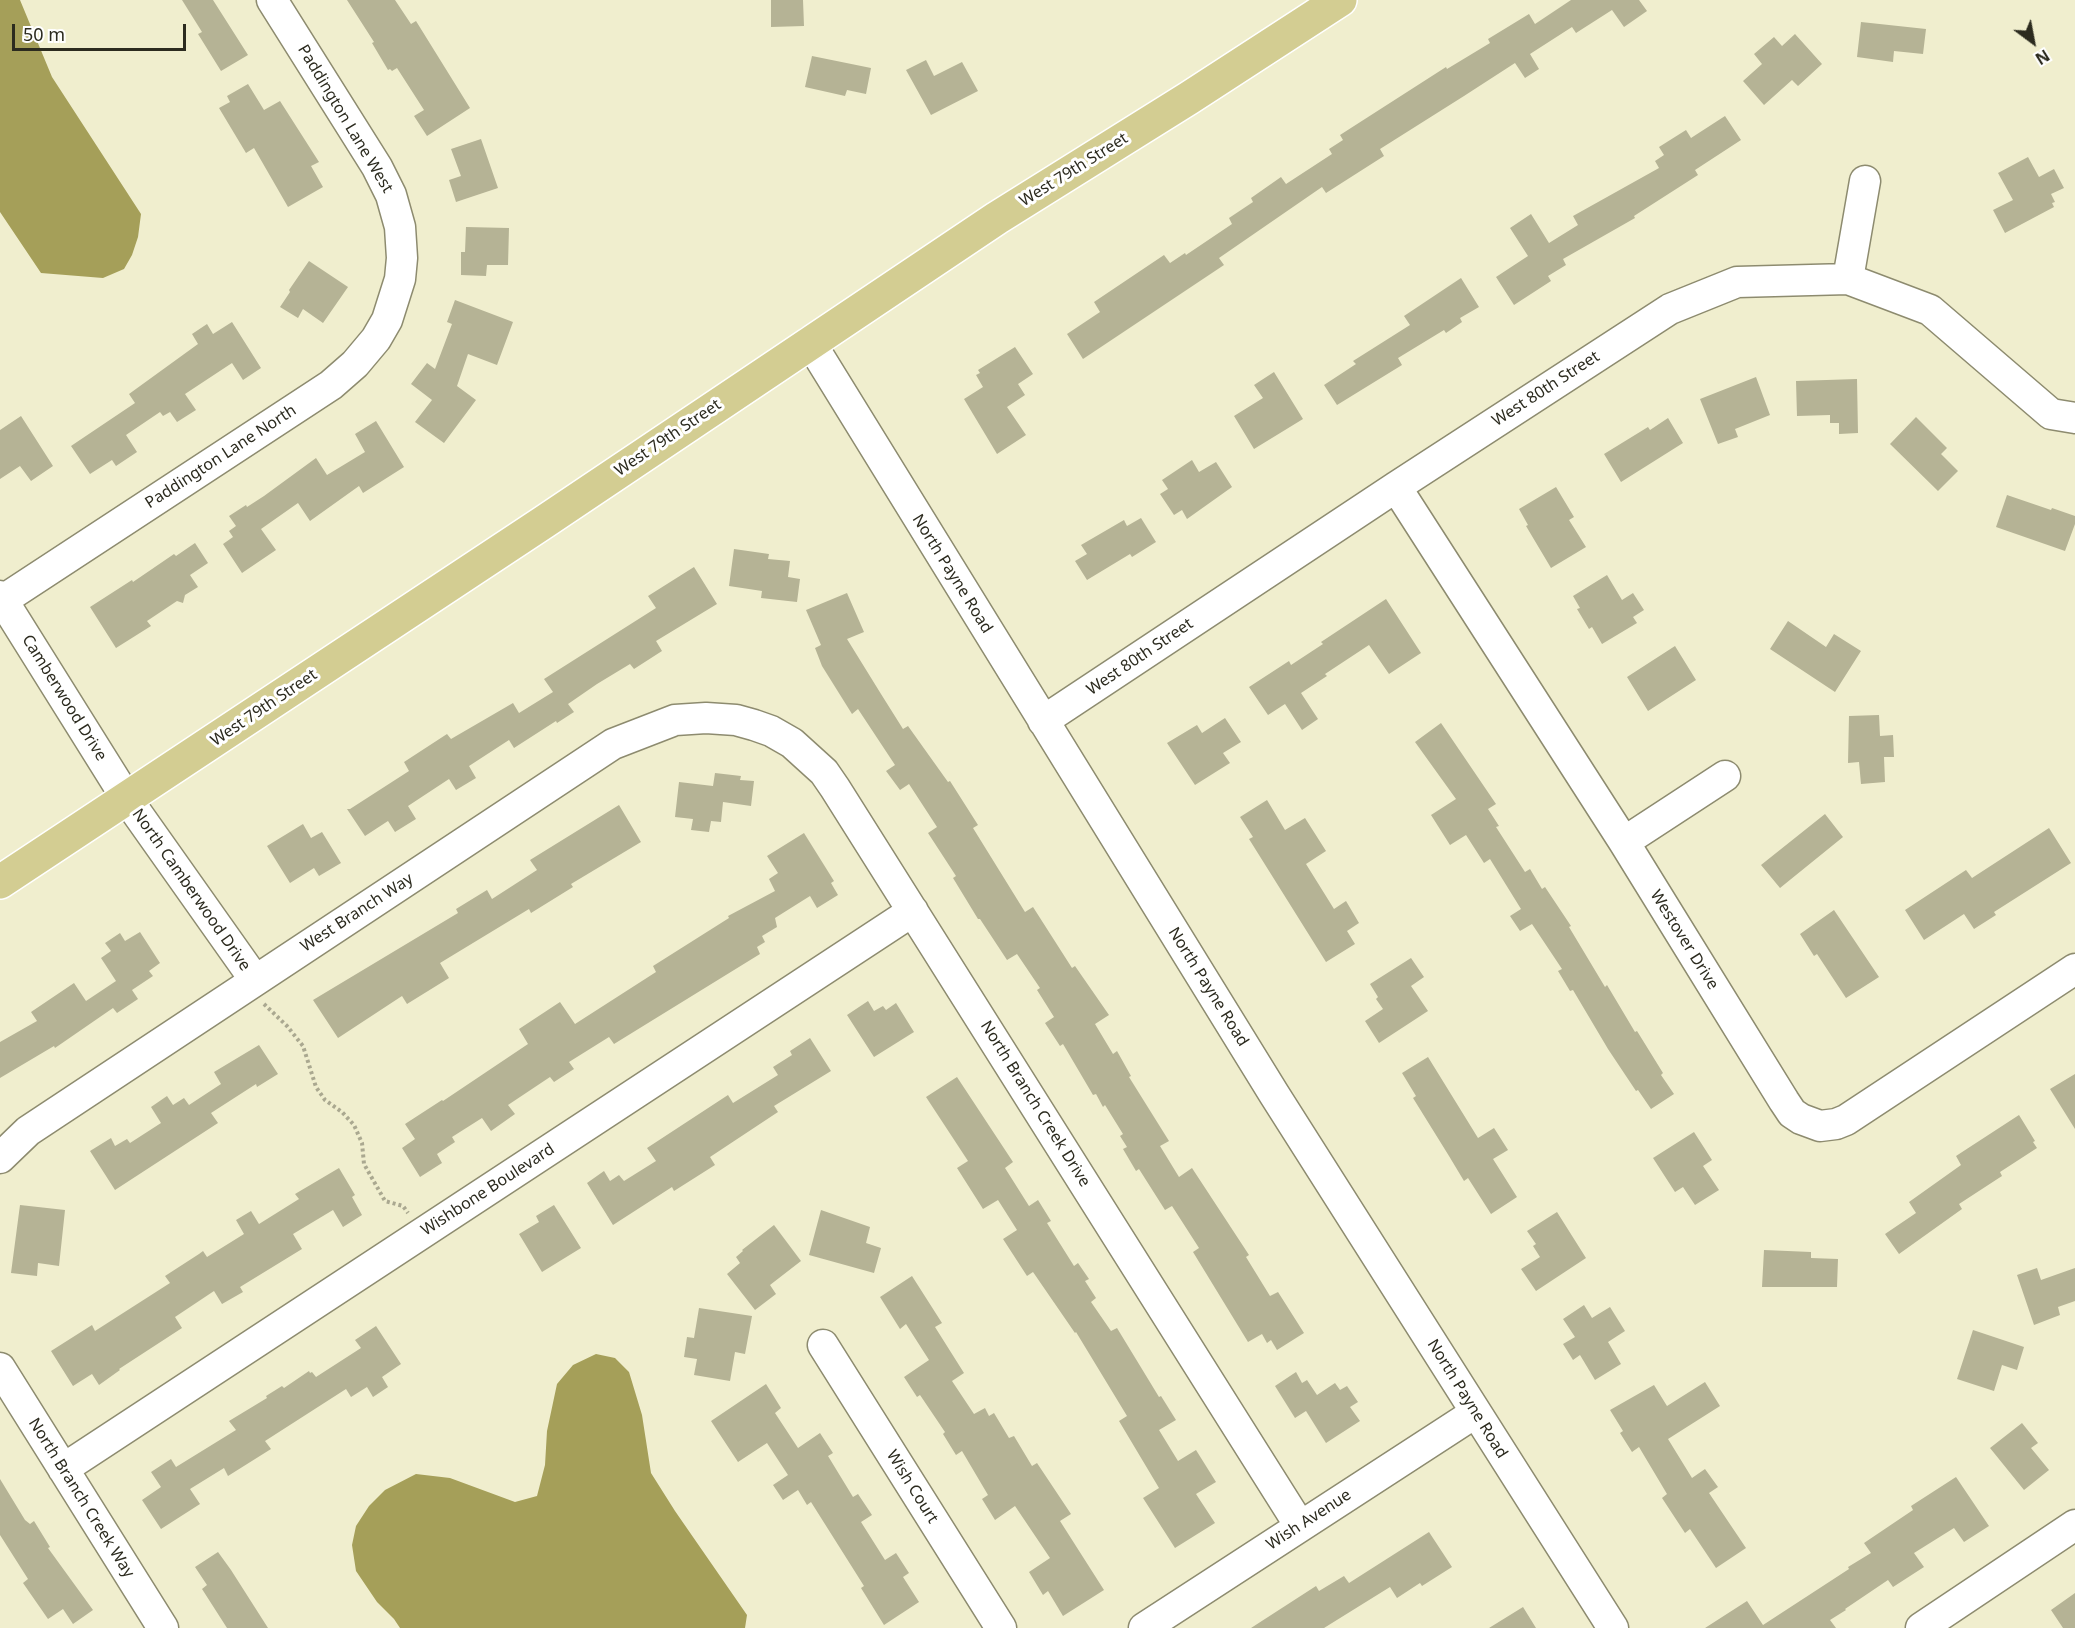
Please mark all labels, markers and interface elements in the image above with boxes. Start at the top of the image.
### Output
scale bar [15,12,189,50]
north arrow [2003,12,2063,72]
text: 50 m [23,22,65,46]
street label: Paddington Lane West [293,42,397,196]
text: N [2031,44,2054,70]
street label: West 79th Street [1016,129,1132,211]
street label: West 80th Street [1489,347,1603,431]
street label: West 79th Street [611,395,725,481]
street label: Paddington Lane North [142,401,300,513]
street label: North Payne Road [908,511,996,637]
street label: West 80th Street [1083,614,1197,700]
street label: Camberwood Drive [17,631,111,765]
street label: West 79th Street [207,665,321,751]
street label: North Camberwood Drive [128,805,254,975]
street label: West Branch Way [297,870,417,956]
street label: Westover Drive [1646,887,1722,993]
street label: North Payne Road [1164,924,1252,1050]
street label: North Branch Creek Drive [976,1017,1094,1191]
street label: Wishbone Boulevard [418,1140,558,1240]
street label: North Payne Road [1423,1336,1511,1462]
street label: North Branch Creek Way [24,1415,138,1581]
street label: Wish Court [882,1447,942,1527]
street label: Wish Avenue [1263,1486,1355,1554]

